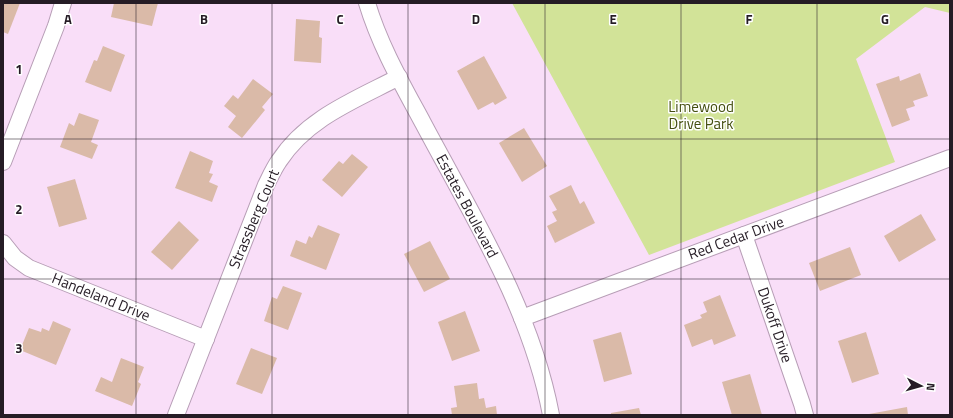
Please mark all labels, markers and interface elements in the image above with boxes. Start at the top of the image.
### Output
text: A [64,9,72,29]
text: B [200,9,208,29]
text: C [336,9,344,29]
text: D [472,9,480,29]
text: E [609,9,617,29]
text: F [746,9,753,29]
text: G [881,9,889,29]
text: 1 [15,59,23,79]
park label: Limewood Drive Park [668,95,734,135]
street label: Estates Boulevard [430,150,505,262]
street label: Strassberg Court [222,165,285,272]
text: 2 [15,199,23,219]
street label: Red Cedar Drive [685,210,787,265]
street label: Handeland Drive [49,266,154,327]
street label: Dukoff Drive [752,284,799,366]
text: 3 [15,338,23,358]
north arrow [901,366,941,406]
text: N [923,382,939,392]

